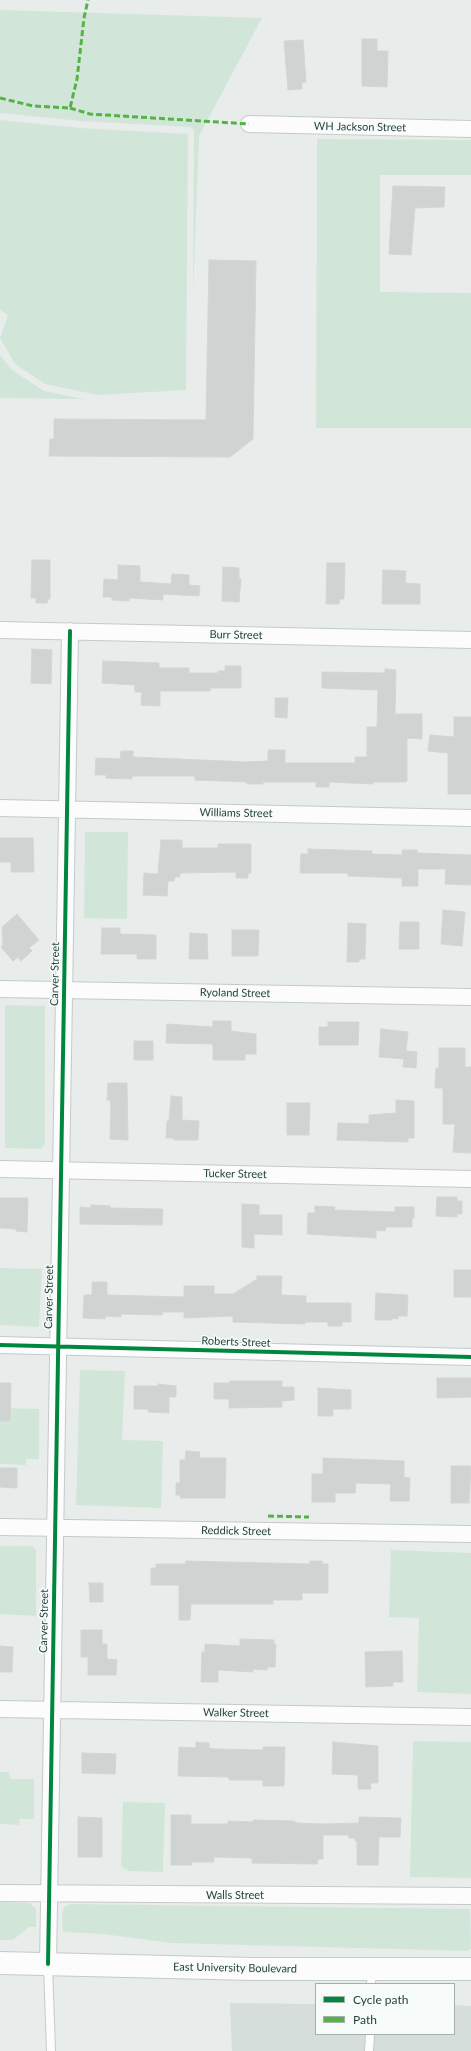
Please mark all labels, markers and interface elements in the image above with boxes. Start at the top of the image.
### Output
street label: WH Jackson Street [314,120,406,134]
street label: Burr Street [209,628,263,642]
street label: Williams Street [199,806,273,820]
street label: Carver Street [48,942,62,1006]
street label: Ryoland Street [200,986,270,1000]
street label: Tucker Street [203,1167,267,1181]
street label: Carver Street [42,1265,56,1329]
street label: Roberts Street [201,1334,271,1350]
street label: Reddick Street [201,1524,271,1538]
street label: Carver Street [37,1589,51,1653]
street label: Walker Street [203,1706,269,1720]
street label: Walls Street [206,1888,264,1902]
street label: East University Boulevard [173,1960,297,1976]
legend [315,1983,455,2035]
text: Cycle path [353,1992,408,2007]
text: Path [353,2012,377,2027]

